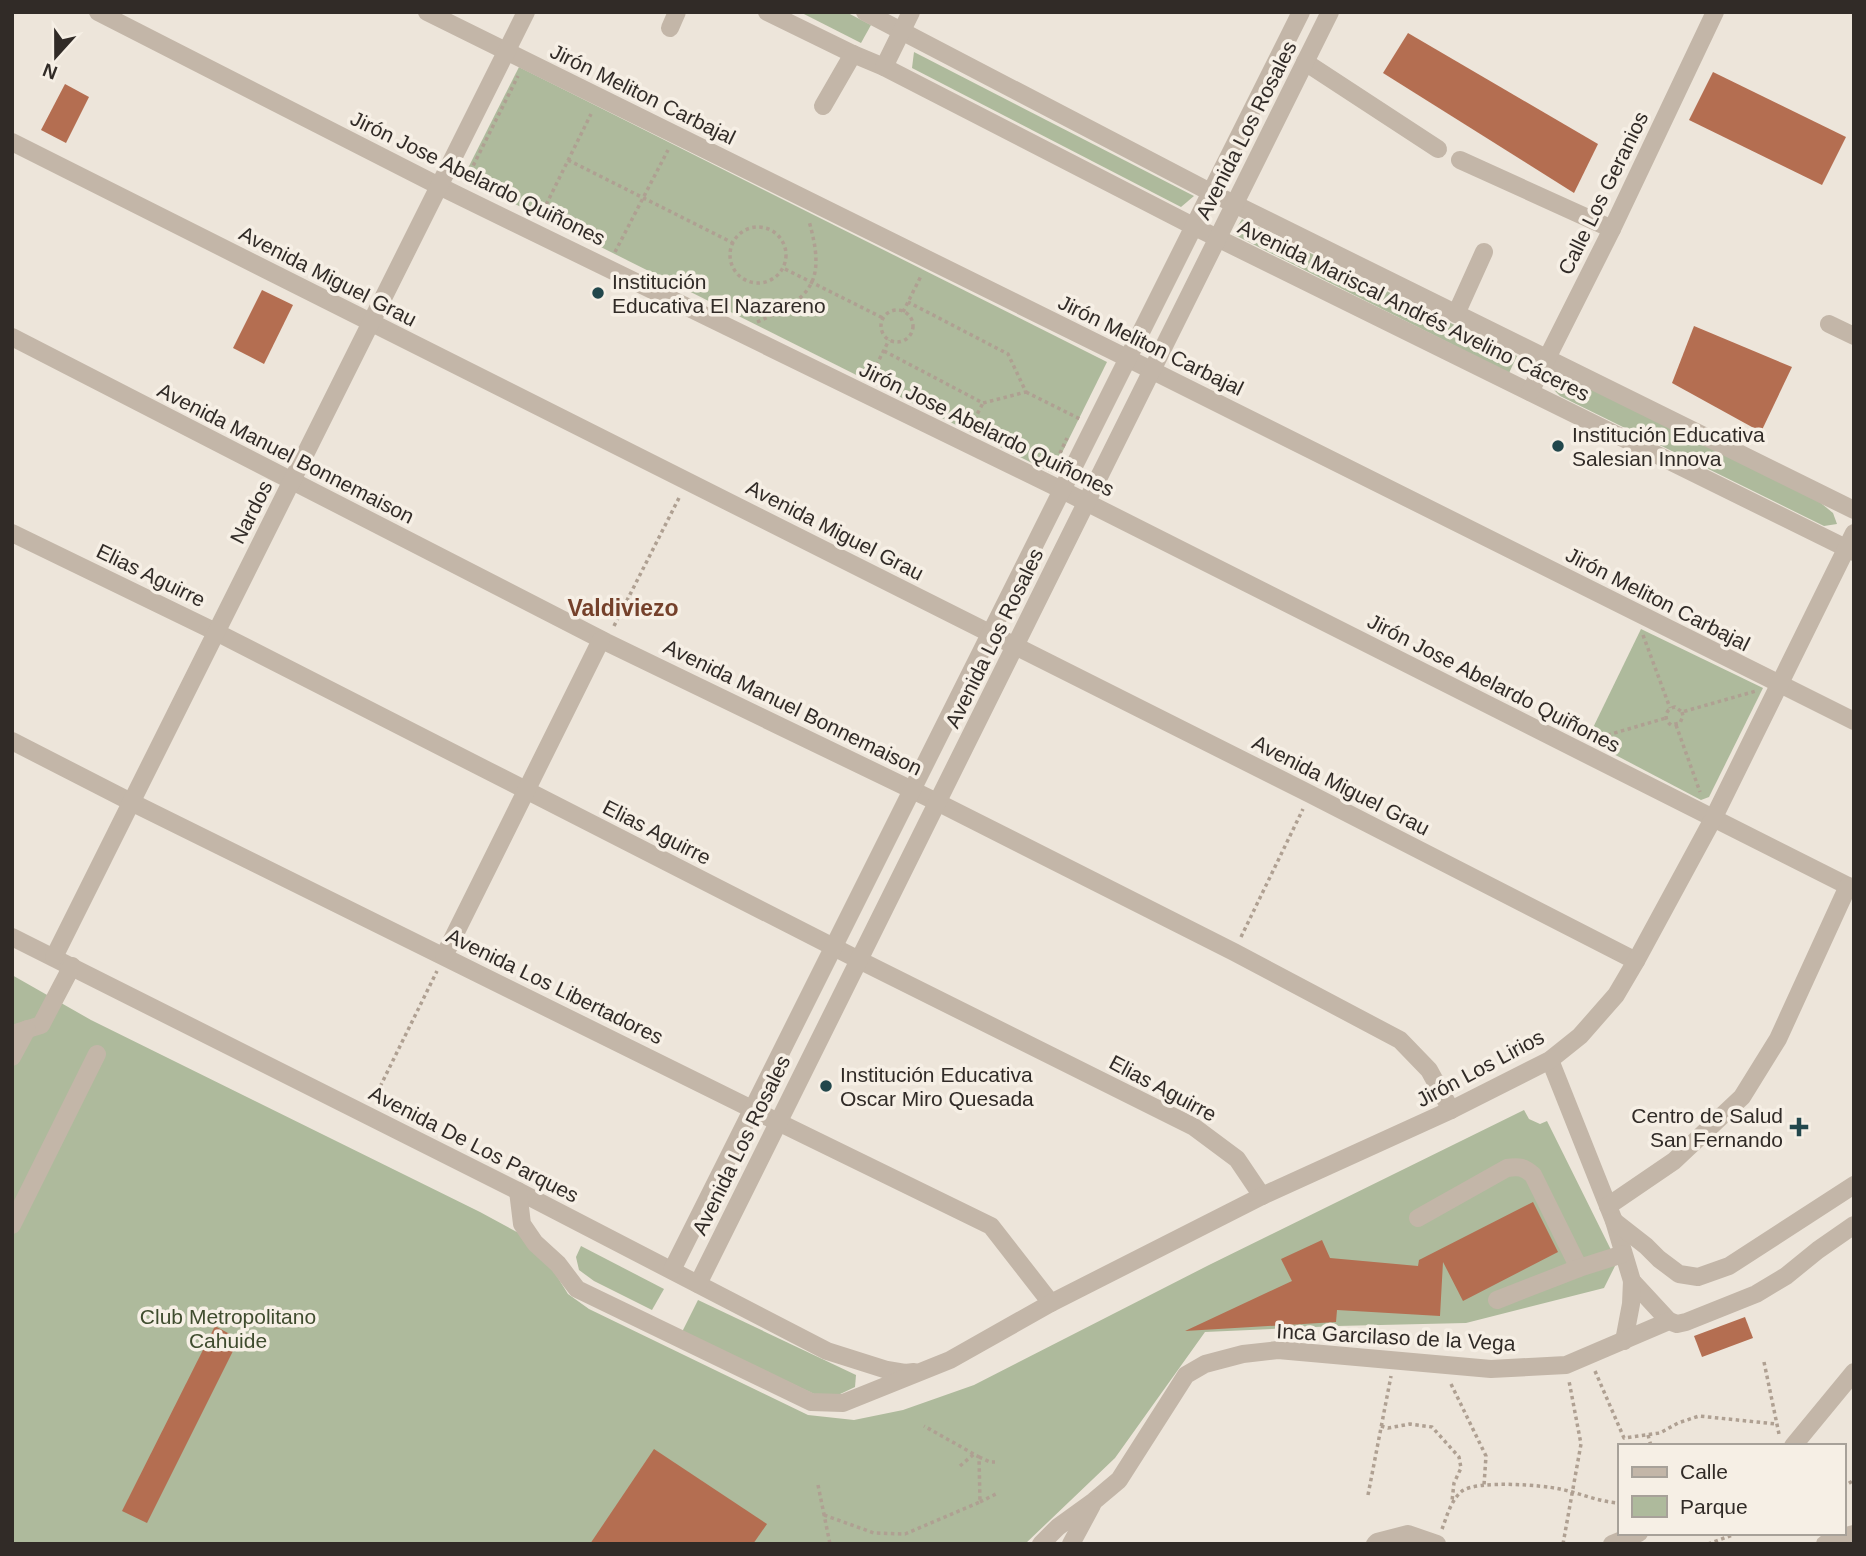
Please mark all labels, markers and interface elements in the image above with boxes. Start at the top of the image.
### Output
north arrow [21,21,91,91]
street label: Avenida Los Rosales [1191,37,1301,223]
street label: Jirón Meliton Carbajal [547,39,739,149]
text: N [40,59,60,84]
street label: Jirón Jose Abelardo Quiñones [347,106,609,250]
street label: Calle Los Geranios [1554,108,1652,278]
street label: Avenida Mariscal Andrés Avelino Cáceres [1235,215,1593,405]
street label: Avenida Miguel Grau [236,221,420,331]
place label: Institución Educativa El Nazareno [612,270,826,317]
marker: Institución Educativa El Nazareno [590,285,606,301]
street label: Jirón Meliton Carbajal [1055,290,1247,400]
street label: Jirón Jose Abelardo Quiñones [856,357,1118,501]
street label: Avenida Manuel Bonnemaison [154,378,418,528]
place label: Institución Educativa Salesian Innova [1572,423,1765,470]
marker: Institución Educativa Salesian Innova [1550,438,1566,454]
street label: Avenida Miguel Grau [743,475,927,585]
street label: Nardos [225,477,277,547]
street label: Elias Aguirre [93,539,209,611]
street label: Jirón Meliton Carbajal [1562,543,1754,655]
street label: Avenida Los Rosales [941,544,1047,732]
district label: Valdiviezo [567,595,679,621]
street label: Jirón Jose Abelardo Quiñones [1364,609,1624,757]
street label: Avenida Manuel Bonnemaison [660,634,926,780]
street label: Avenida Miguel Grau [1249,730,1433,840]
street label: Elias Aguirre [599,795,715,869]
street label: Avenida Los Libertadores [443,924,667,1048]
street label: Jirón Los Lirios [1412,1025,1548,1111]
street label: Elias Aguirre [1106,1050,1220,1126]
street label: Avenida Los Rosales [688,1051,794,1239]
place label: Institución Educativa Oscar Miro Quesada [840,1063,1034,1110]
marker: Institución Educativa Oscar Miro Quesada [818,1078,834,1094]
street label: Avenida De Los Parques [365,1081,583,1207]
place label: Centro de Salud San Fernando [1631,1104,1783,1151]
marker: Centro de Salud San Fernando [1789,1117,1809,1137]
park label: Club Metropolitano Cahuide [140,1305,316,1352]
street label: Inca Garcilaso de la Vega [1276,1319,1516,1355]
legend [1618,1444,1845,1535]
text: Calle [1680,1460,1728,1483]
text: Parque [1680,1495,1748,1518]

